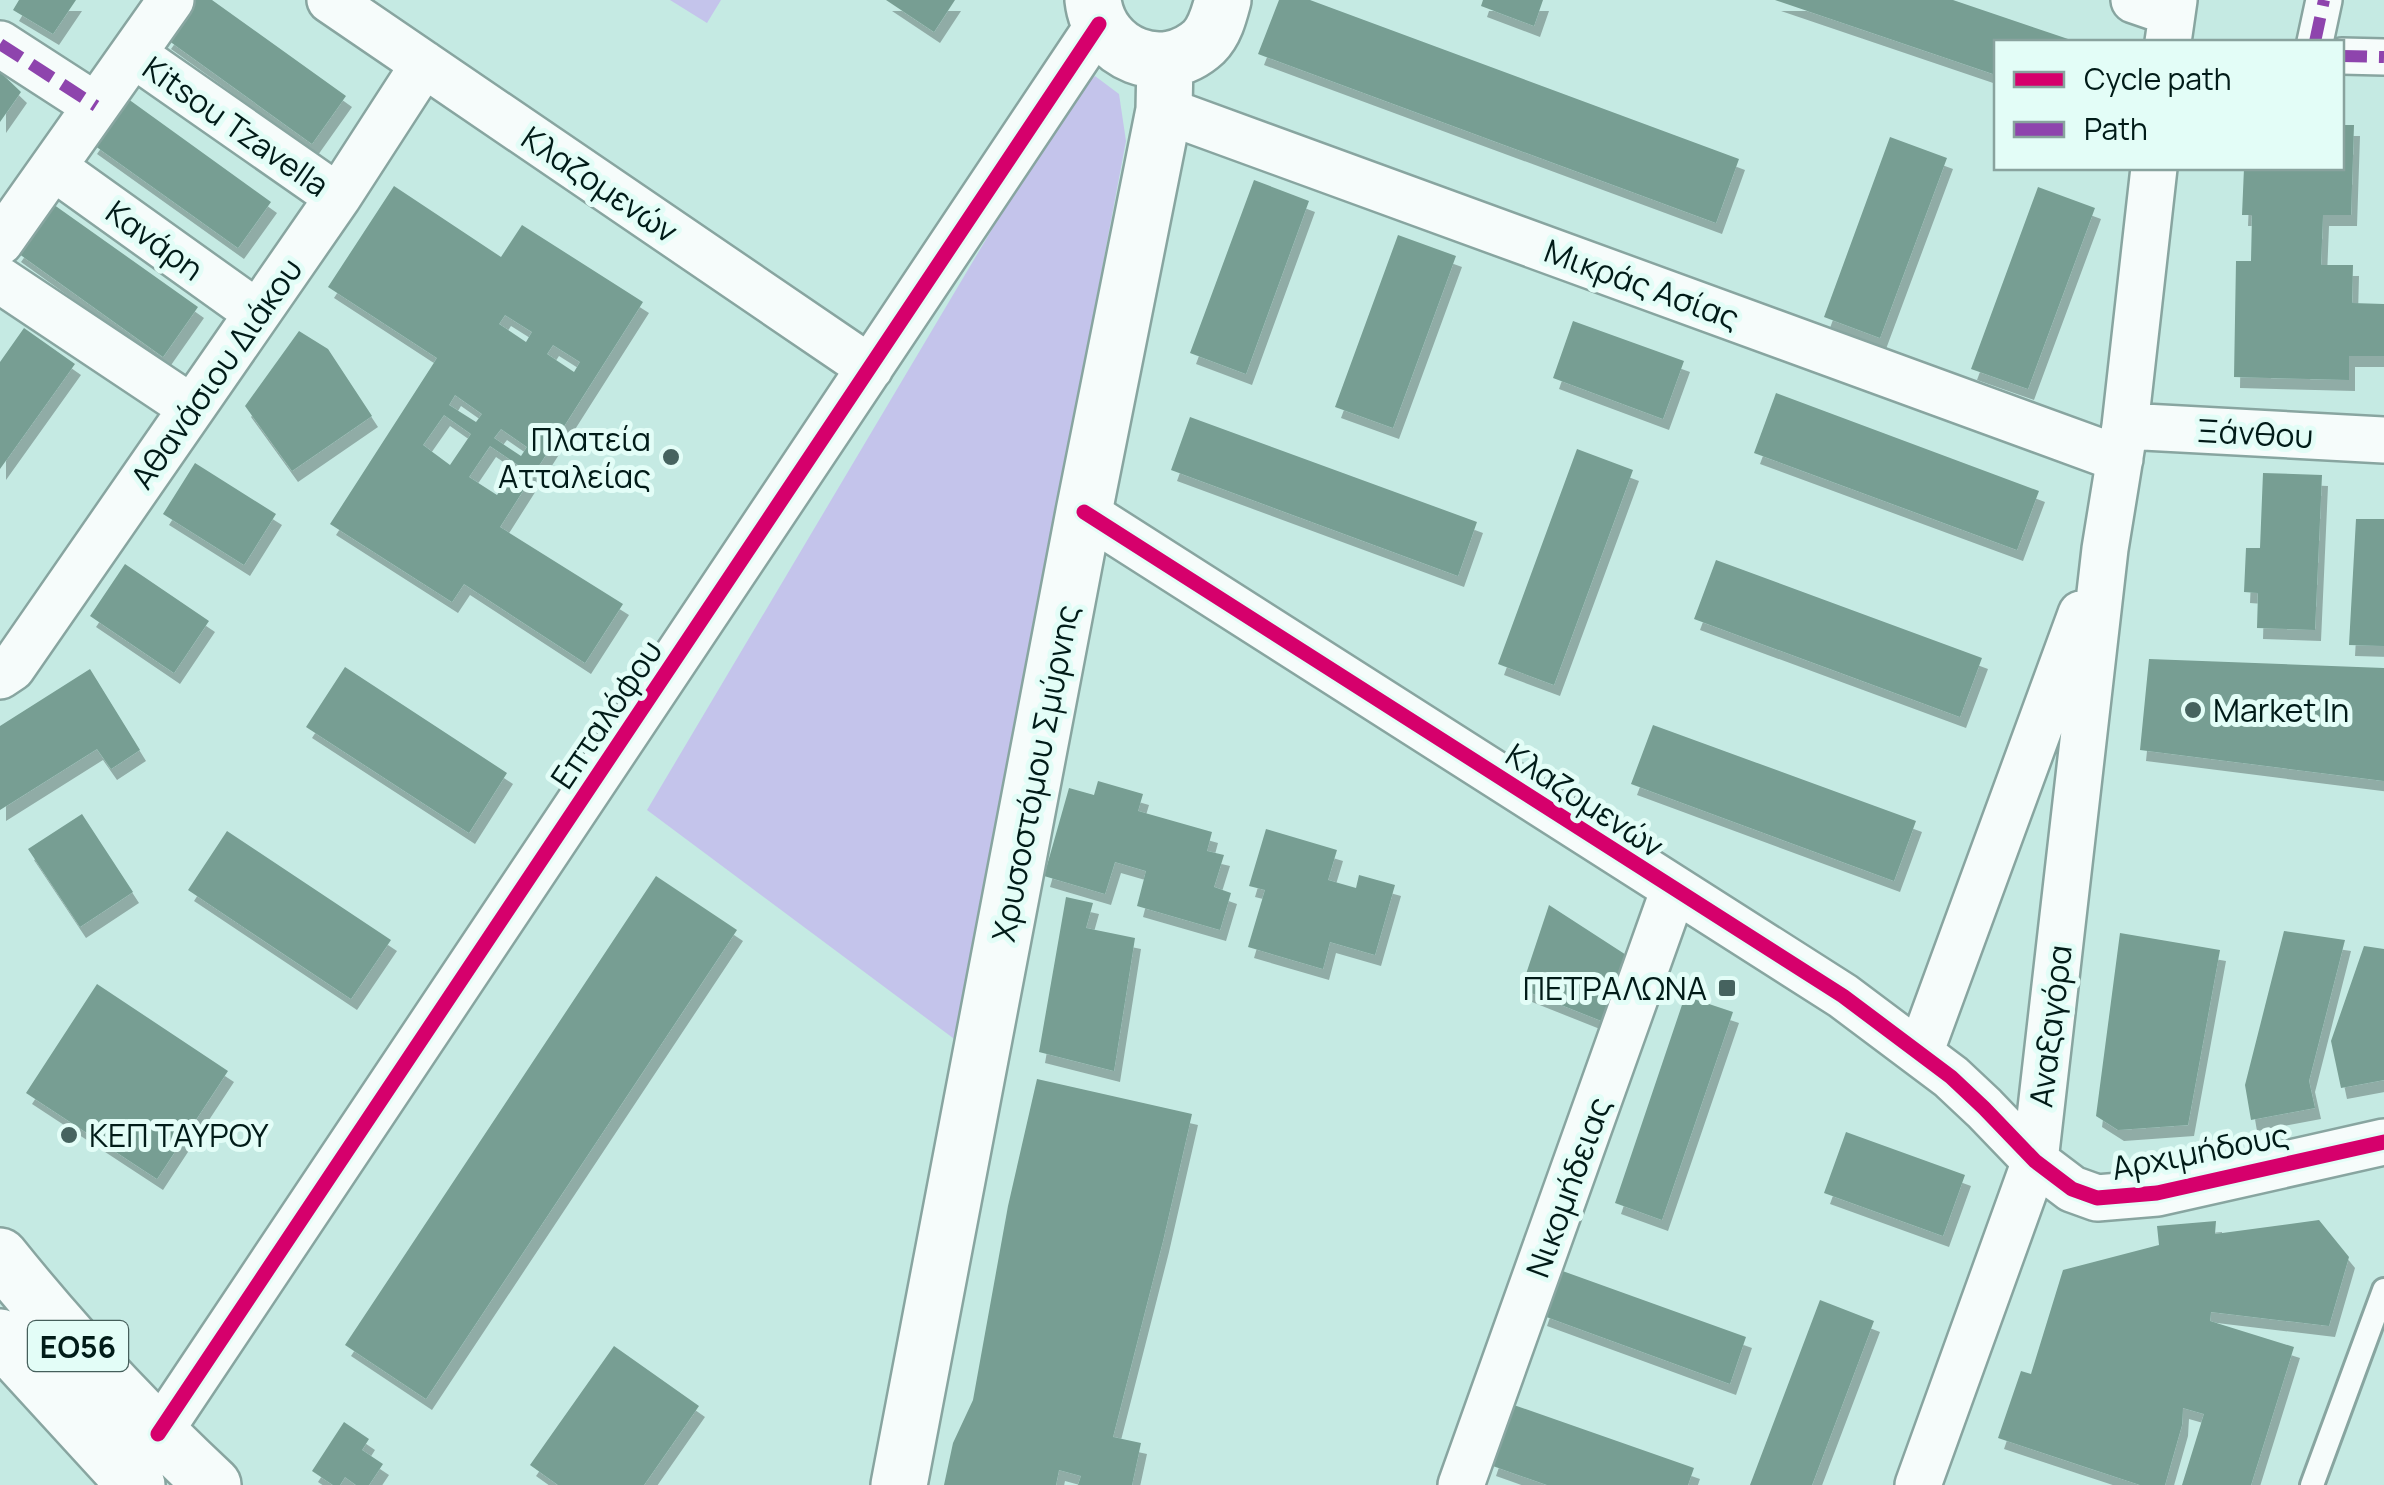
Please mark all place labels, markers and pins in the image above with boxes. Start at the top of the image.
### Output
place label: Πλατεία Ατταλείας [498,417,651,498]
marker: Πλατεία Ατταλείας [660,446,682,468]
place label: Market In [2213,688,2349,732]
marker: Market In [2182,699,2204,721]
place label: ΠΕΤΡΑΛΩΝΑ [1523,966,1707,1010]
marker: ΠΕΤΡΑΛΩΝΑ [1716,977,1738,999]
place label: ΚΕΠ ΤΑΥΡΟΥ [89,1113,269,1157]
marker: ΚΕΠ ΤΑΥΡΟΥ [58,1124,80,1146]

